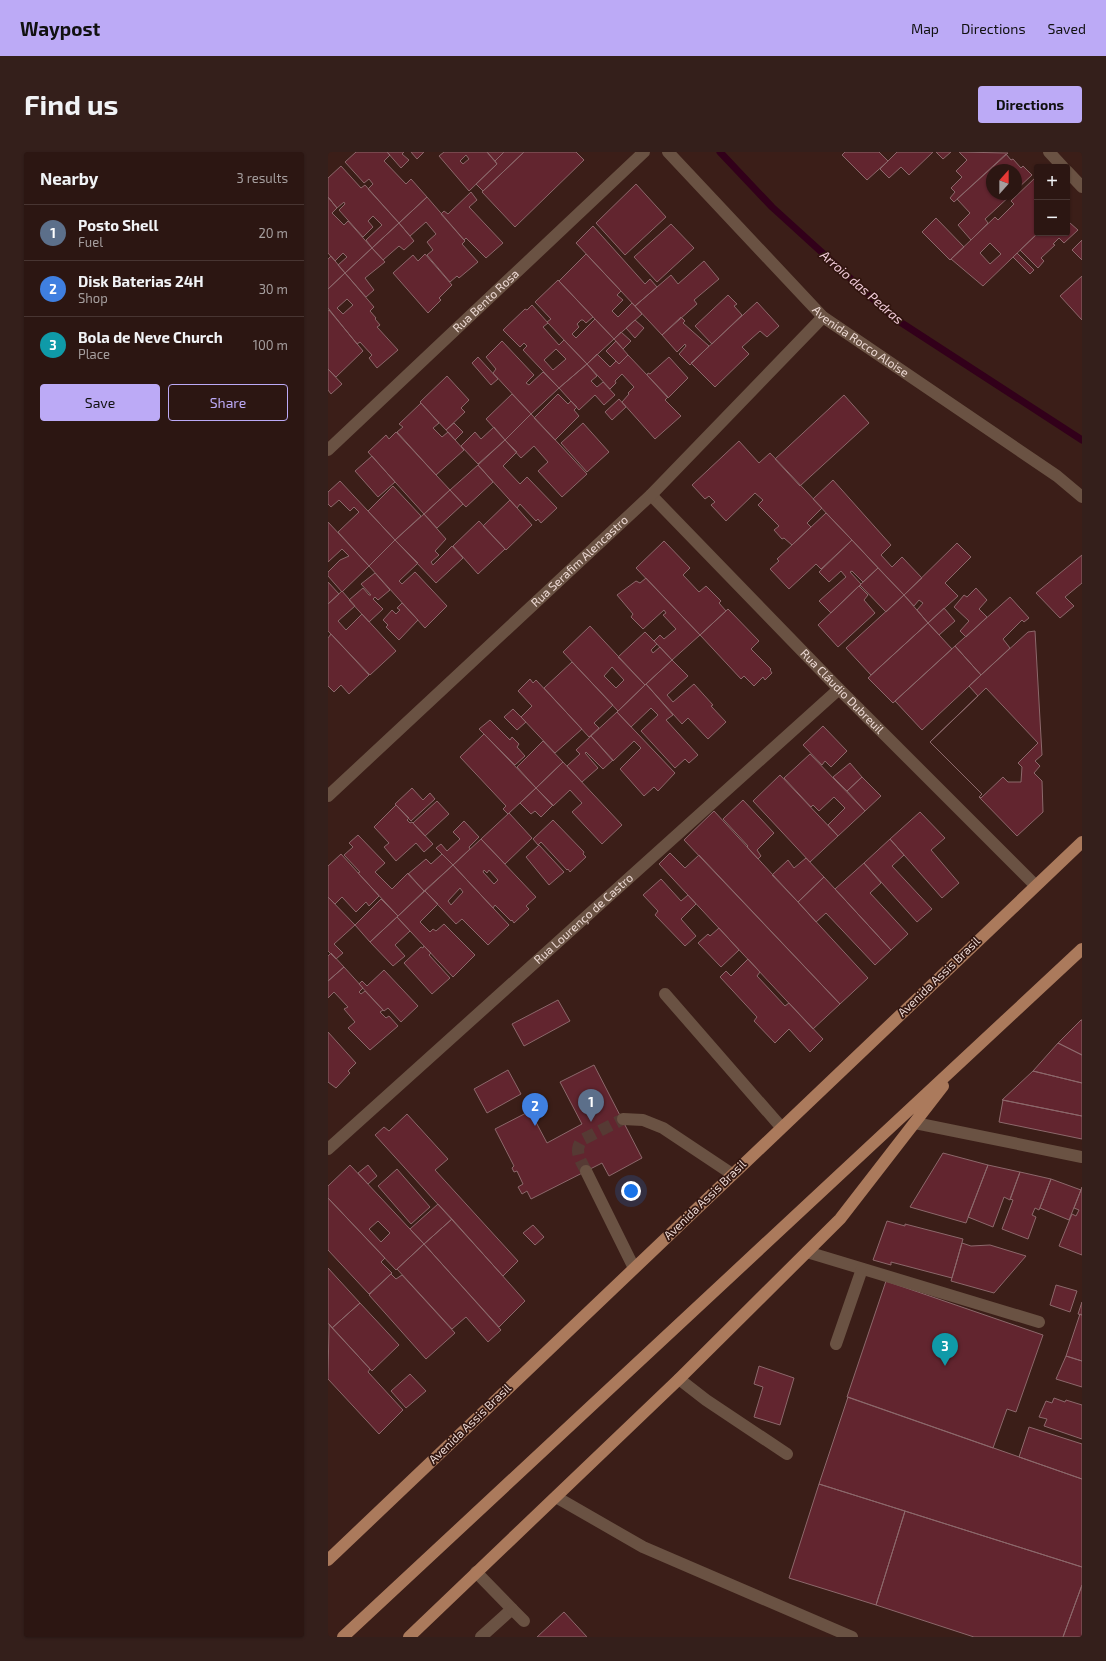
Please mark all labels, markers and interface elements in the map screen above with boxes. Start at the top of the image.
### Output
text: Waypost [20,17,100,40]
text: Map [911,20,939,37]
text: Directions [961,20,1026,37]
text: Saved [1048,20,1086,37]
button: Directions [978,86,1082,123]
text: Find us [24,87,118,121]
north arrow [986,164,1022,200]
map controls [1034,164,1070,236]
button: + [1034,164,1070,200]
text: Nearby [40,168,98,188]
text: 3 results [237,170,288,186]
button: − [1034,200,1070,236]
text: Posto Shell [78,216,158,234]
text: 1 [50,225,56,241]
text: 20 m [259,225,288,241]
text: Fuel [78,234,103,250]
water label: Arroio das Pedras [817,246,907,328]
street label: Rua Bento Rosa [449,266,521,335]
text: Disk Baterias 24H [78,272,204,290]
text: 2 [49,281,57,297]
text: 30 m [259,281,288,297]
text: Shop [78,290,108,306]
street label: Avenida Rocco Aloise [810,302,912,379]
text: Bola de Neve Church [78,328,223,346]
text: 3 [49,337,57,353]
text: 100 m [253,337,288,353]
text: Place [78,346,110,362]
button: Save [40,384,160,421]
button: Share [168,384,288,421]
street label: Rua Serafim Alencastro [528,512,631,609]
street label: Rua Cláudio Dubreuil [798,646,888,736]
street label: Rua Lourenço de Castro [531,870,636,966]
street label: Avenida Assis Brasil [894,933,983,1019]
pin: 1 [578,1089,604,1122]
pin: 2 [522,1093,548,1126]
street label: Avenida Assis Brasil [660,1156,749,1242]
your location [621,1181,641,1201]
pin: 3 [932,1333,958,1366]
street label: Avenida Assis Brasil [425,1380,514,1466]

